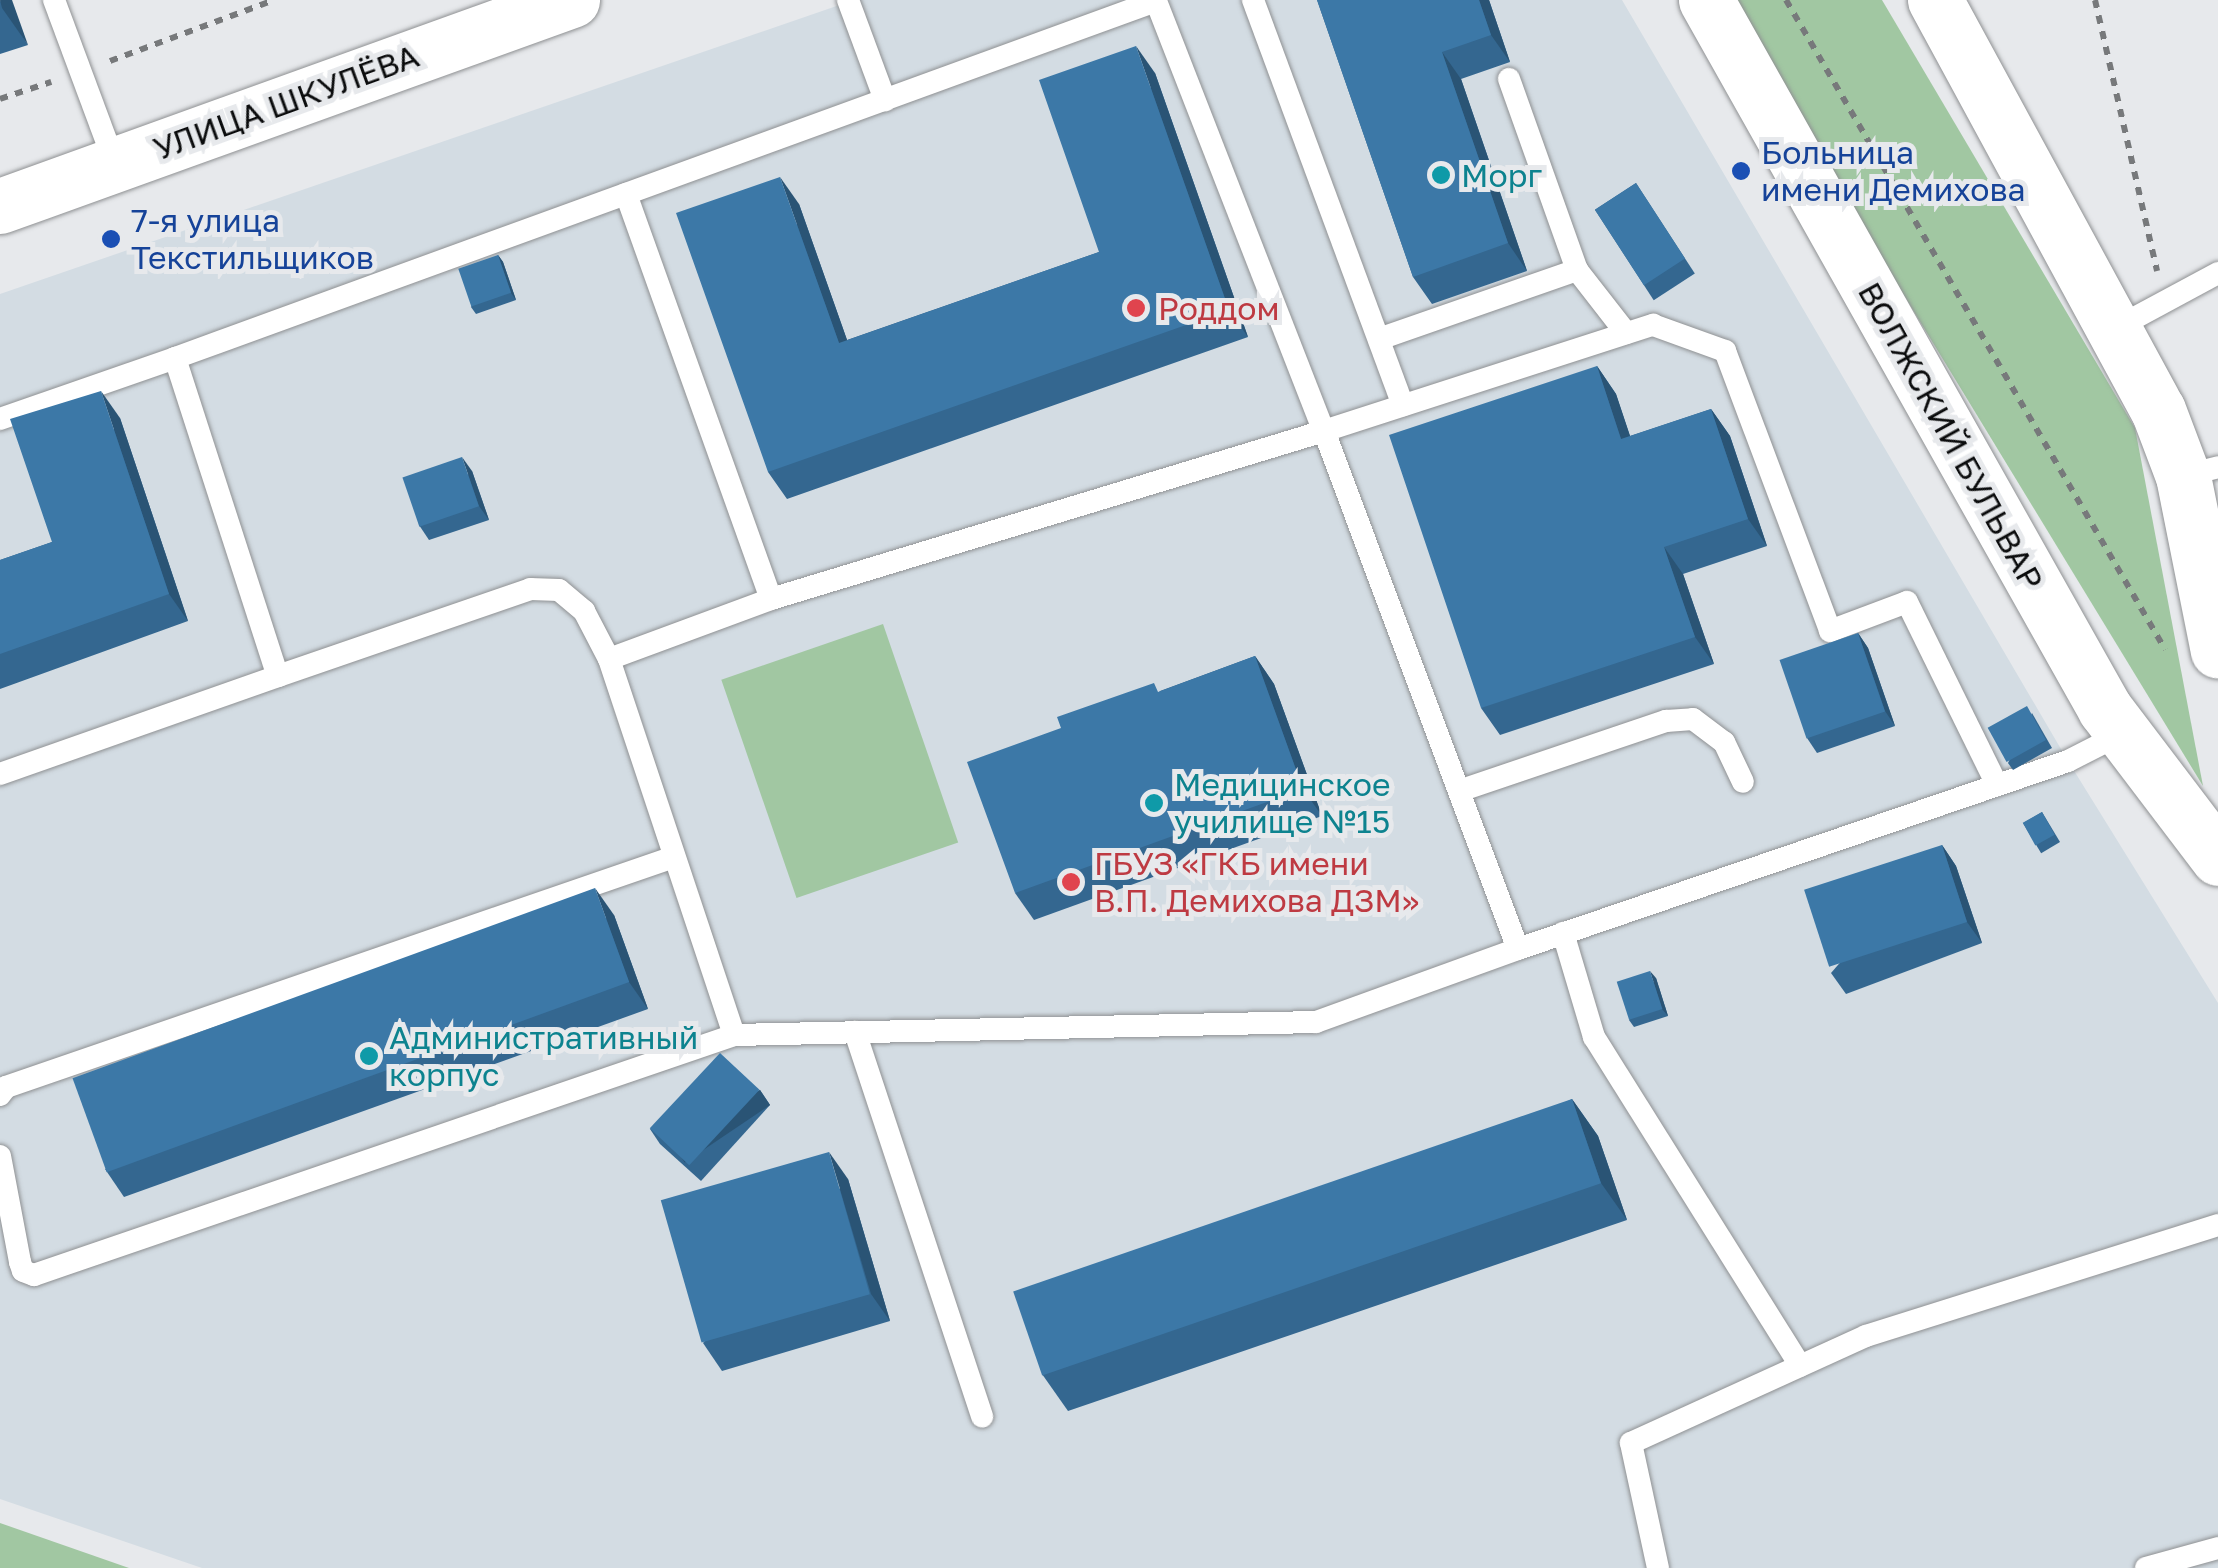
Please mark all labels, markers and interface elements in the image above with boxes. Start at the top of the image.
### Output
street label: УЛИЦА ШКУЛЁВА [148,36,424,168]
place label: Больница имени Демихова [1761,134,2026,209]
place label: Морг [1461,156,1542,194]
marker: Больница имени Демихова [1730,160,1752,182]
marker: Морг [1430,164,1452,186]
place label: 7-я улица Текстильщиков [131,202,374,277]
marker: 7-я улица Текстильщиков [100,228,122,250]
street label: ВОЛЖСКИЙ БУЛЬВАР [1850,275,2052,597]
place label: Роддом [1158,289,1279,327]
marker: Роддом [1123,295,1149,321]
place label: Медицинское училище №15 [1174,766,1390,841]
marker: Медицинское училище №15 [1143,792,1165,814]
place label: ГБУЗ «ГКБ имени В.П. Демихова ДЗМ» [1094,845,1419,920]
marker: ГБУЗ «ГКБ имени В.П. Демихова ДЗМ» [1058,869,1084,895]
place label: Административный корпус [389,1019,698,1094]
marker: Административный корпус [358,1045,380,1067]

